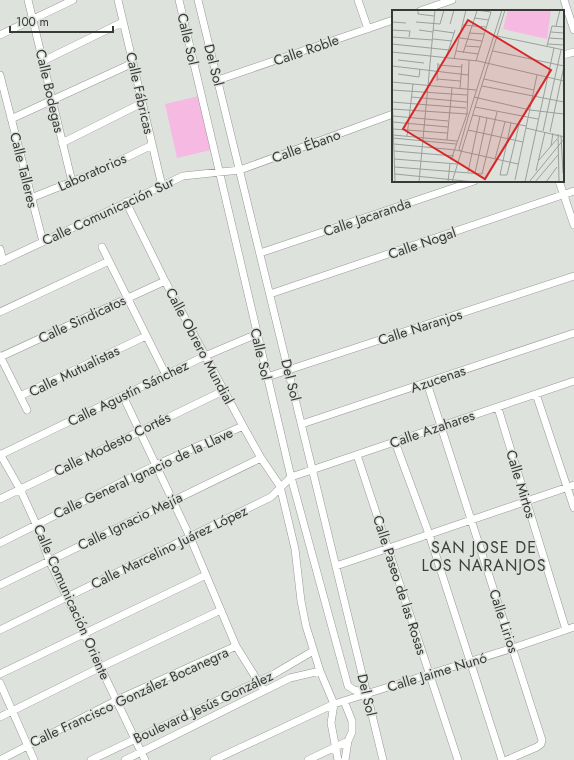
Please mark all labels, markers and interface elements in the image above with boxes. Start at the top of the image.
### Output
scale bar [10,8,113,34]
inset map [392,10,564,182]
street label: Calle Sol [172,11,204,67]
text: 100 m [16,13,49,31]
street label: Calle Roble [271,29,341,71]
street label: Del Sol [199,42,229,88]
street label: Calle Bodegas [31,47,69,135]
street label: Calle Fábricas [121,50,159,136]
street label: Calle Ébano [269,124,343,168]
street label: Calle Talleres [5,130,43,210]
street label: Laboratorios [55,148,130,196]
street label: Calle Comunicación Sur [39,172,177,250]
street label: Calle Jacaranda [321,193,413,241]
street label: Calle Nogal [385,222,459,264]
street label: Calle Obrero Mundial [161,284,239,408]
street label: Calle Sindicatos [35,290,129,348]
street label: Calle Naranjos [375,304,465,350]
street label: Calle Sol [245,326,277,382]
street label: Calle Mutualistas [25,340,123,402]
street label: Calle Agustín Sánchez [64,355,192,431]
street label: Del Sol [276,357,306,403]
street label: Azucenas [408,360,469,398]
street label: Calle Azahares [387,405,478,453]
street label: Calle Modesto Cortés [50,407,174,481]
street label: Calle General Ignacio de la Llave [50,422,236,524]
street label: Calle Mirtos [501,447,541,521]
street label: Calle Ignacio Mejía [74,487,186,555]
street label: Calle Marcelino Juárez López [87,500,251,594]
street label: Calle Paseo de las Rosas [368,513,432,658]
street label: Calle Comunicación Oriente [29,521,115,683]
district label: SAN JOSE DE LOS NARANJOS [421,536,547,577]
street label: Calle Lirios [484,587,524,656]
street label: Calle Francisco González Bocanegra [26,642,232,752]
street label: Calle Jaime Nunó [385,647,490,697]
street label: Boulevard Jesús González [130,666,277,748]
street label: Del Sol [352,672,382,718]

